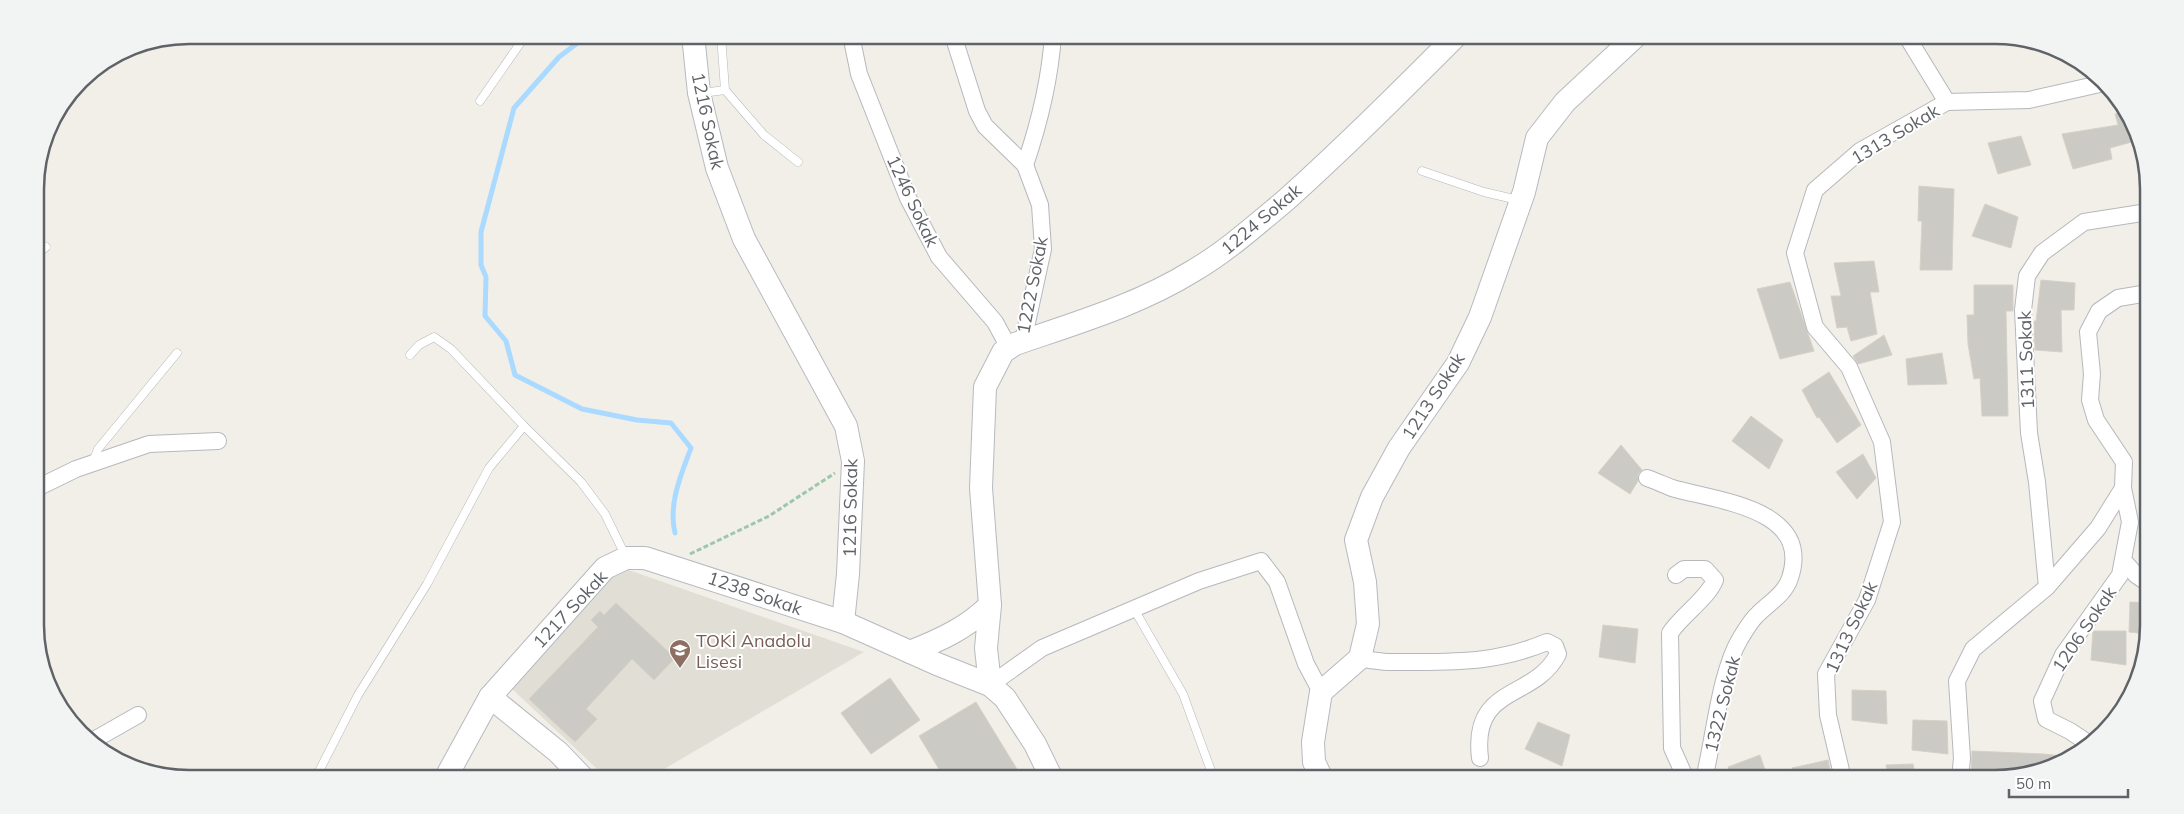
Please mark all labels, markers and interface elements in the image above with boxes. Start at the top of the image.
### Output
street label: 1216 Sokak [686,70,730,172]
street label: 1313 Sokak [1847,98,1944,169]
street label: 1246 Sokak [882,151,945,251]
street label: 1224 Sokak [1216,178,1307,260]
street label: 1222 Sokak [1011,234,1053,336]
street label: 1311 Sokak [2013,310,2039,410]
street label: 1213 Sokak [1396,348,1470,444]
street label: 1216 Sokak [838,458,862,558]
street label: 1217 Sokak [528,565,613,653]
street label: 1238 Sokak [705,566,806,620]
street label: 1313 Sokak [1820,577,1883,677]
street label: 1206 Sokak [2047,581,2122,676]
place label: TOKİ Anadolu Lisesi [696,629,811,673]
school or university icon: TOKİ Anadolu Lisesi [668,638,692,669]
street label: 1322 Sokak [1699,653,1745,755]
scale bar [2009,766,2128,798]
text: 50 m [2016,774,2051,793]

